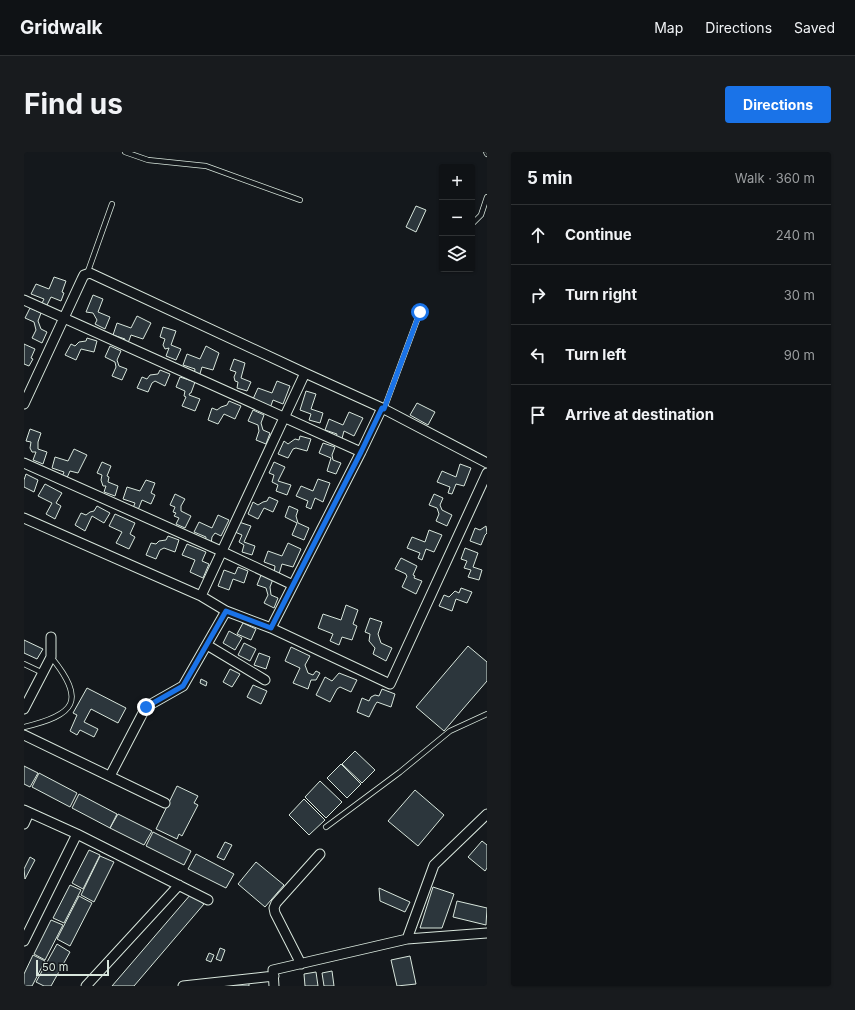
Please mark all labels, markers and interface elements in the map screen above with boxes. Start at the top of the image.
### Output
text: Gridwalk [20,16,103,39]
text: Map [654,19,683,36]
text: Directions [705,19,772,36]
text: Saved [794,19,835,36]
button: Directions [725,86,831,123]
text: Find us [24,87,123,121]
map controls [439,164,475,272]
button: + [439,164,475,200]
text: 5 min [527,168,573,188]
text: Walk · 360 m [735,170,815,186]
button: − [439,200,475,236]
icon: ahead [527,224,549,246]
text: Continue [565,225,632,244]
text: 240 m [776,227,815,243]
button: layers [439,236,475,272]
icon: right [527,284,549,306]
text: Turn right [565,285,637,304]
text: 30 m [784,287,815,303]
route start [411,303,429,321]
icon: left [527,344,549,366]
text: Turn left [565,345,626,364]
text: 90 m [784,347,815,363]
icon: arrive [527,404,549,426]
text: Arrive at destination [565,405,714,424]
route end [137,698,155,716]
scale bar [36,958,109,977]
text: 50 m [42,960,68,974]

